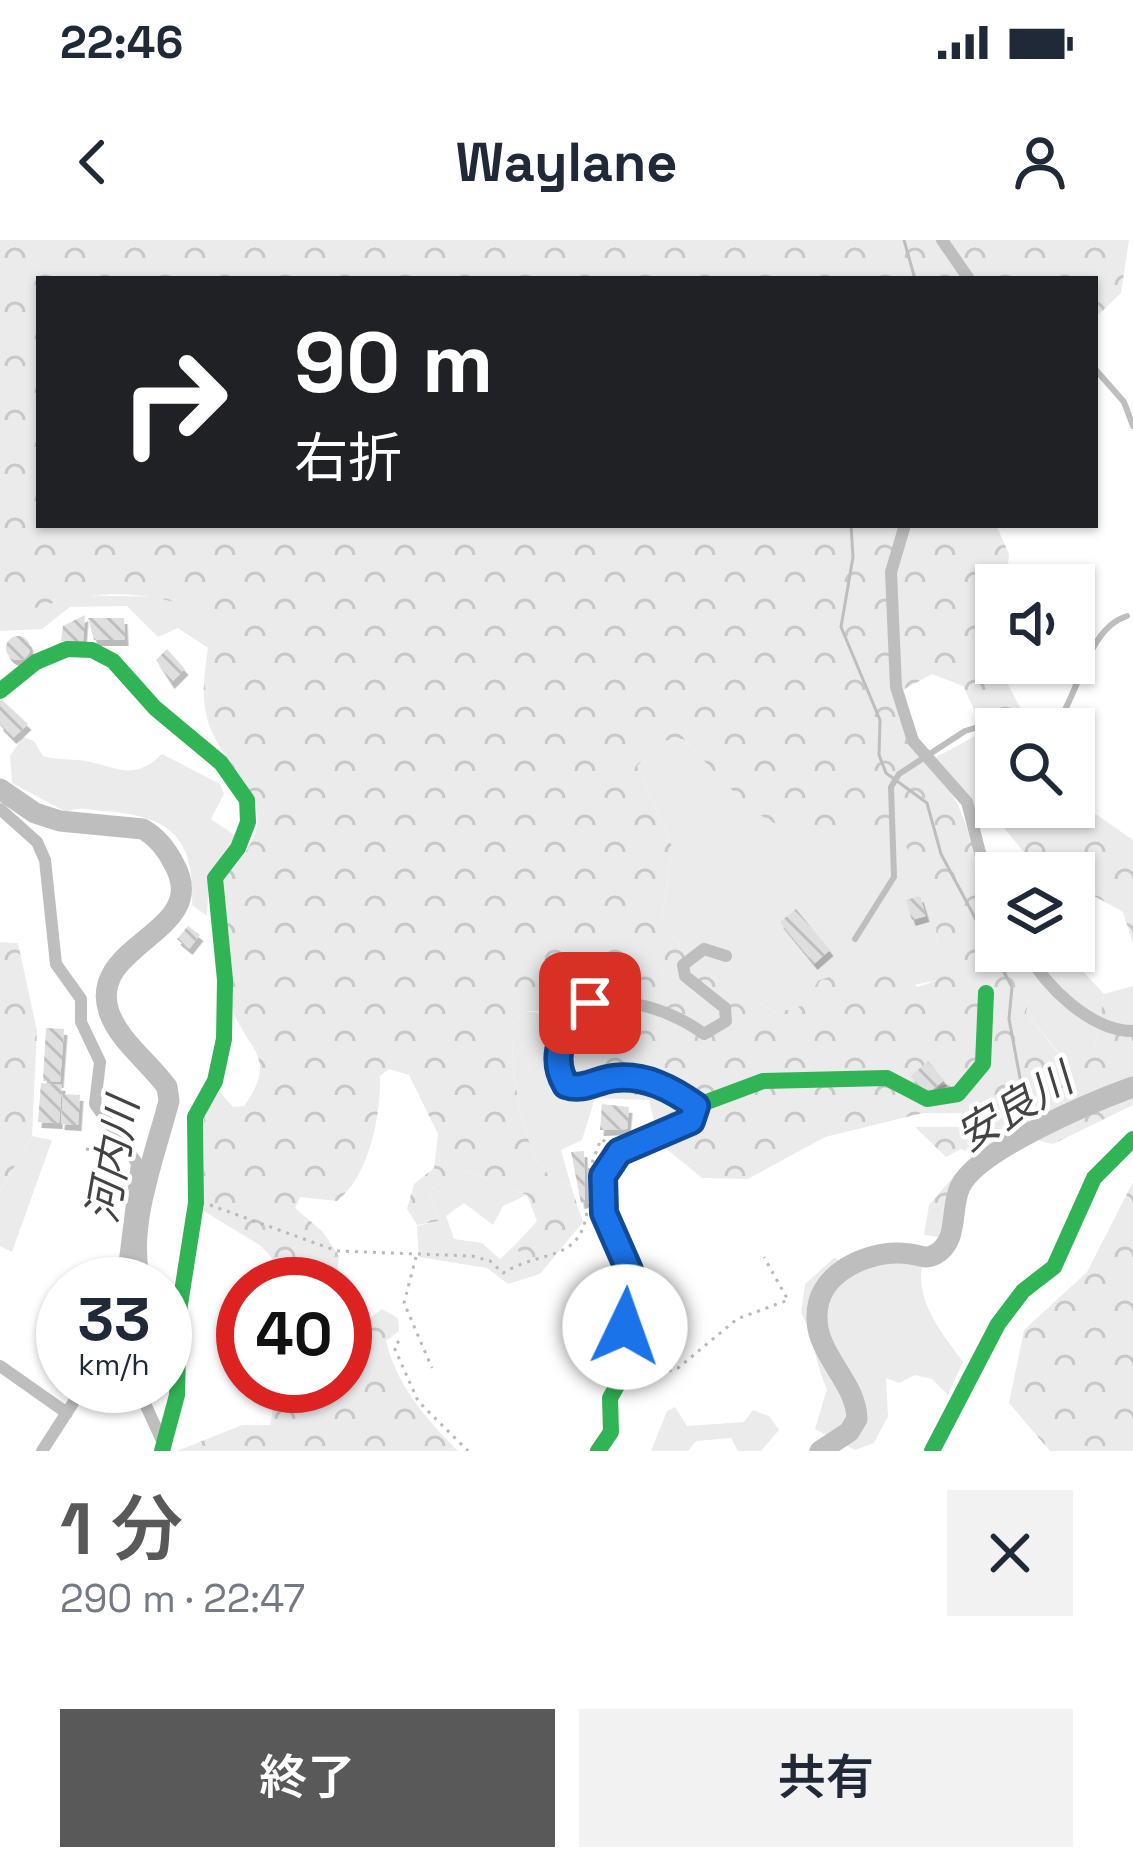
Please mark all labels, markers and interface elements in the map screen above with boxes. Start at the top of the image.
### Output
text: 22:46 [60,14,183,71]
text: Waylane [456,128,677,197]
icon: back [60,129,126,195]
icon: person [1007,129,1073,195]
text: 90 m [294,309,493,417]
icon: right [96,324,252,480]
text: 右折 [294,424,402,493]
map controls [975,564,1095,972]
button: sound [975,564,1095,684]
button: search [975,708,1095,828]
button: layers [975,852,1095,972]
pin [539,952,641,1054]
icon: arrive [557,970,623,1036]
water label: 安良川 [947,1050,1085,1163]
water label: 河内川 [75,1090,150,1227]
speed limit sign: 40 [216,1257,372,1413]
position arrow [562,1264,688,1390]
text: 33 [78,1281,150,1358]
text: km/h [78,1345,150,1384]
text: 1 分 [60,1483,183,1575]
button: close [947,1490,1073,1616]
text: 290 m · 22:47 [60,1574,305,1623]
button: 終了 [60,1709,555,1847]
button: 共有 [579,1709,1073,1847]

